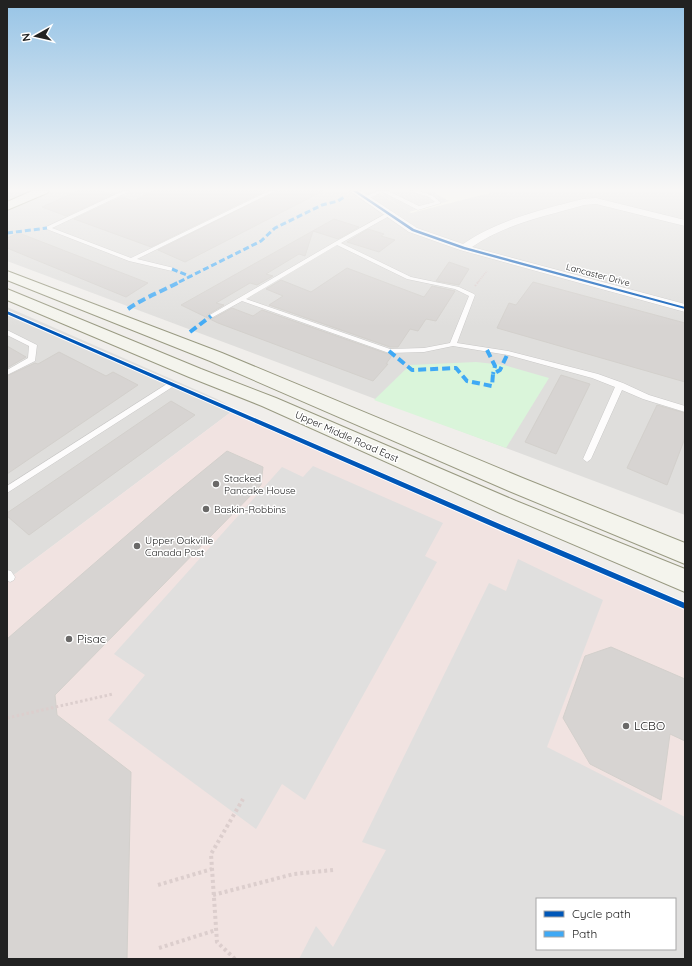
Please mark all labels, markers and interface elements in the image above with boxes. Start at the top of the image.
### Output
north arrow [16,16,56,56]
text: N [19,32,34,42]
street label: Lancaster Drive [565,261,631,288]
street label: Upper Middle Road East [293,408,401,465]
place label: Stacked Pancake House [224,472,296,497]
marker: Stacked Pancake House [211,479,221,489]
place label: Baskin-Robbins [214,503,286,516]
marker: Baskin-Robbins [201,504,211,514]
place label: Upper Oakville Canada Post [145,534,213,559]
marker: Upper Oakville Canada Post [132,541,142,551]
place label: Pisac [77,631,106,646]
marker: Pisac [64,634,74,644]
place label: LCBO [634,718,665,733]
marker: LCBO [621,721,631,731]
legend [536,898,676,950]
text: Cycle path [572,906,631,921]
text: Path [572,926,597,941]

